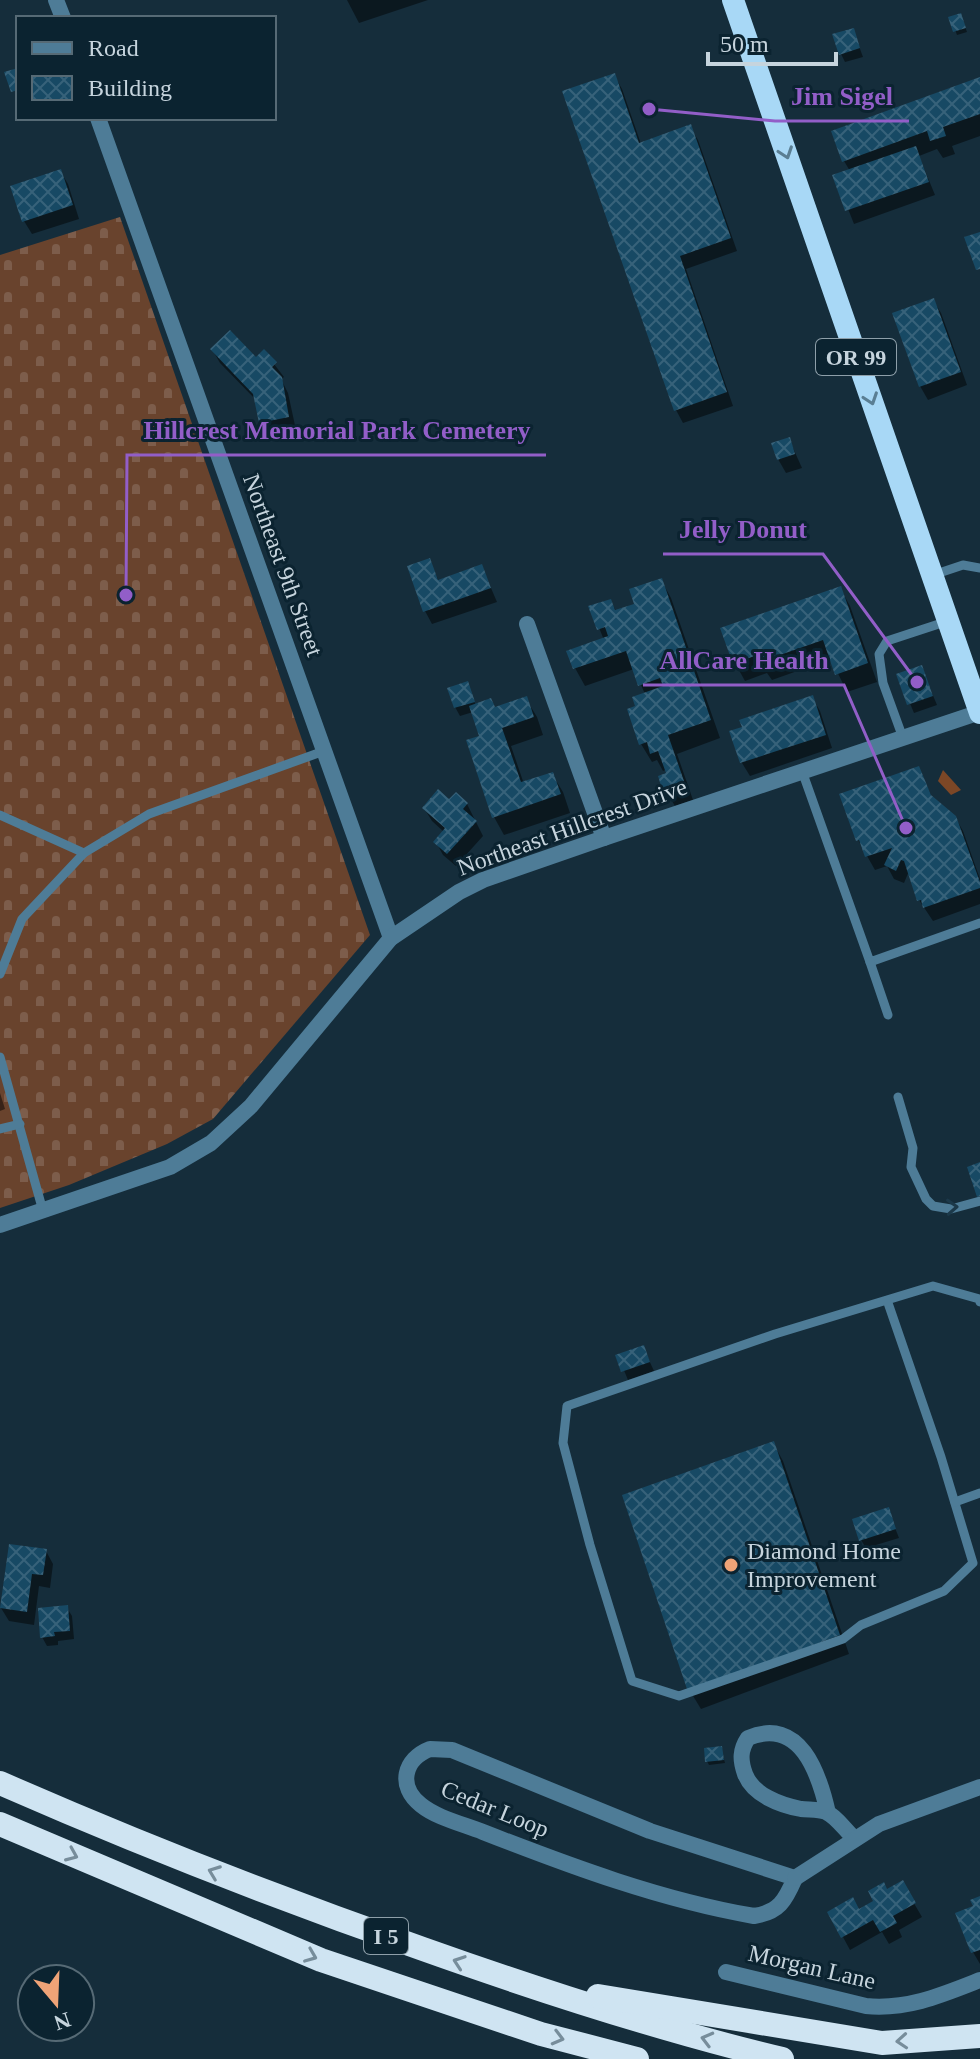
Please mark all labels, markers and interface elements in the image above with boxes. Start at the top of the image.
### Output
legend [16,16,276,120]
scale bar [708,16,836,66]
text: 50 m [720,31,769,57]
text: Road [88,35,139,61]
callout: Jim Sigel [775,71,909,121]
text: Building [88,75,172,101]
text: Jim Sigel [791,82,893,111]
one-way arrow [776,145,792,159]
road number: OR 99 [816,339,896,375]
one-way arrow [861,391,877,405]
callout: Hillcrest Memorial Park Cemetery [127,405,546,455]
text: Hillcrest Memorial Park Cemetery [143,416,531,445]
street label: Northeast 9th Street [238,470,328,660]
callout: Jelly Donut [663,504,823,554]
text: Jelly Donut [679,515,807,544]
callout: AllCare Health [643,635,844,685]
text: AllCare Health [659,646,829,675]
street label: Northeast Hillcrest Drive [454,773,690,881]
one-way arrow [946,1199,959,1216]
place label: Diamond Home Improvement [747,1538,901,1592]
marker: Diamond Home Improvement [722,1556,740,1574]
street label: Cedar Loop [437,1776,553,1842]
one-way arrow [63,1845,78,1861]
one-way arrow [208,1865,222,1882]
road number: I 5 [364,1918,408,1954]
street label: Morgan Lane [746,1940,878,1994]
one-way arrow [303,1946,317,1962]
one-way arrow [452,1955,466,1971]
north arrow [16,1963,96,2043]
text: N [51,2007,74,2036]
one-way arrow [550,2029,564,2046]
one-way arrow [700,2032,714,2049]
one-way arrow [895,2032,908,2049]

